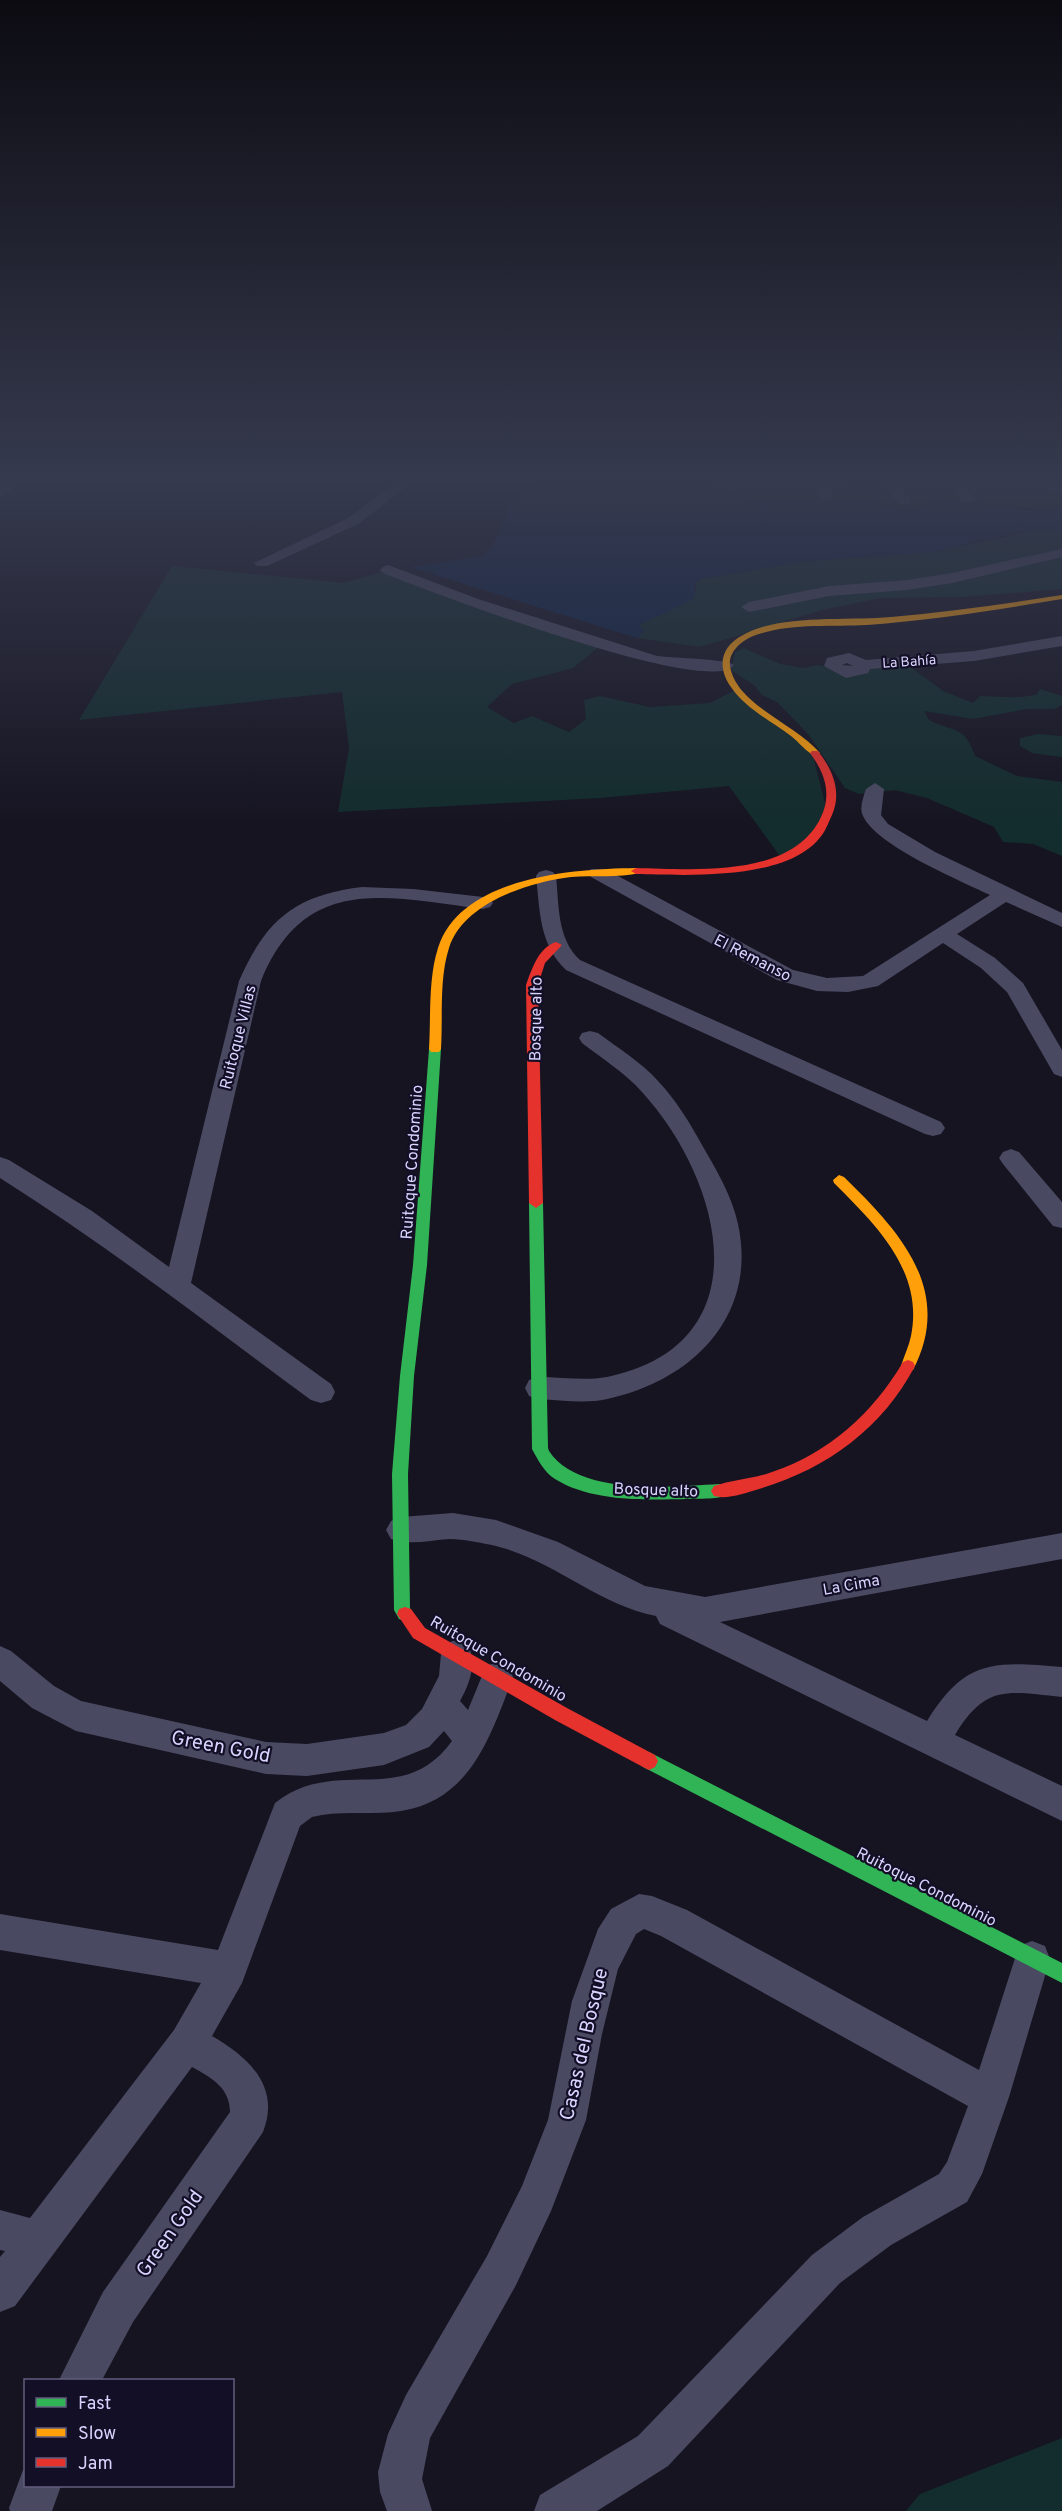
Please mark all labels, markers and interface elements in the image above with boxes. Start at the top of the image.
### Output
street label: La Bahía [882,652,937,673]
street label: El Remanso [710,931,794,987]
street label: Bosque alto [526,977,548,1061]
street label: Ruitoque Villas [216,983,262,1092]
street label: Ruitoque Condominio [398,1084,428,1240]
street label: Bosque alto [613,1480,699,1502]
street label: La Cima [821,1571,881,1601]
street label: Ruitoque Condominio [426,1612,570,1707]
street label: Green Gold [169,1726,272,1770]
street label: Ruitoque Condominio [853,1844,1000,1932]
street label: Casas del Bosque [555,1966,615,2123]
street label: Green Gold [131,2186,210,2283]
legend [24,2379,234,2487]
text: Fast [78,2393,111,2416]
text: Slow [78,2423,116,2446]
text: Jam [78,2453,113,2476]

